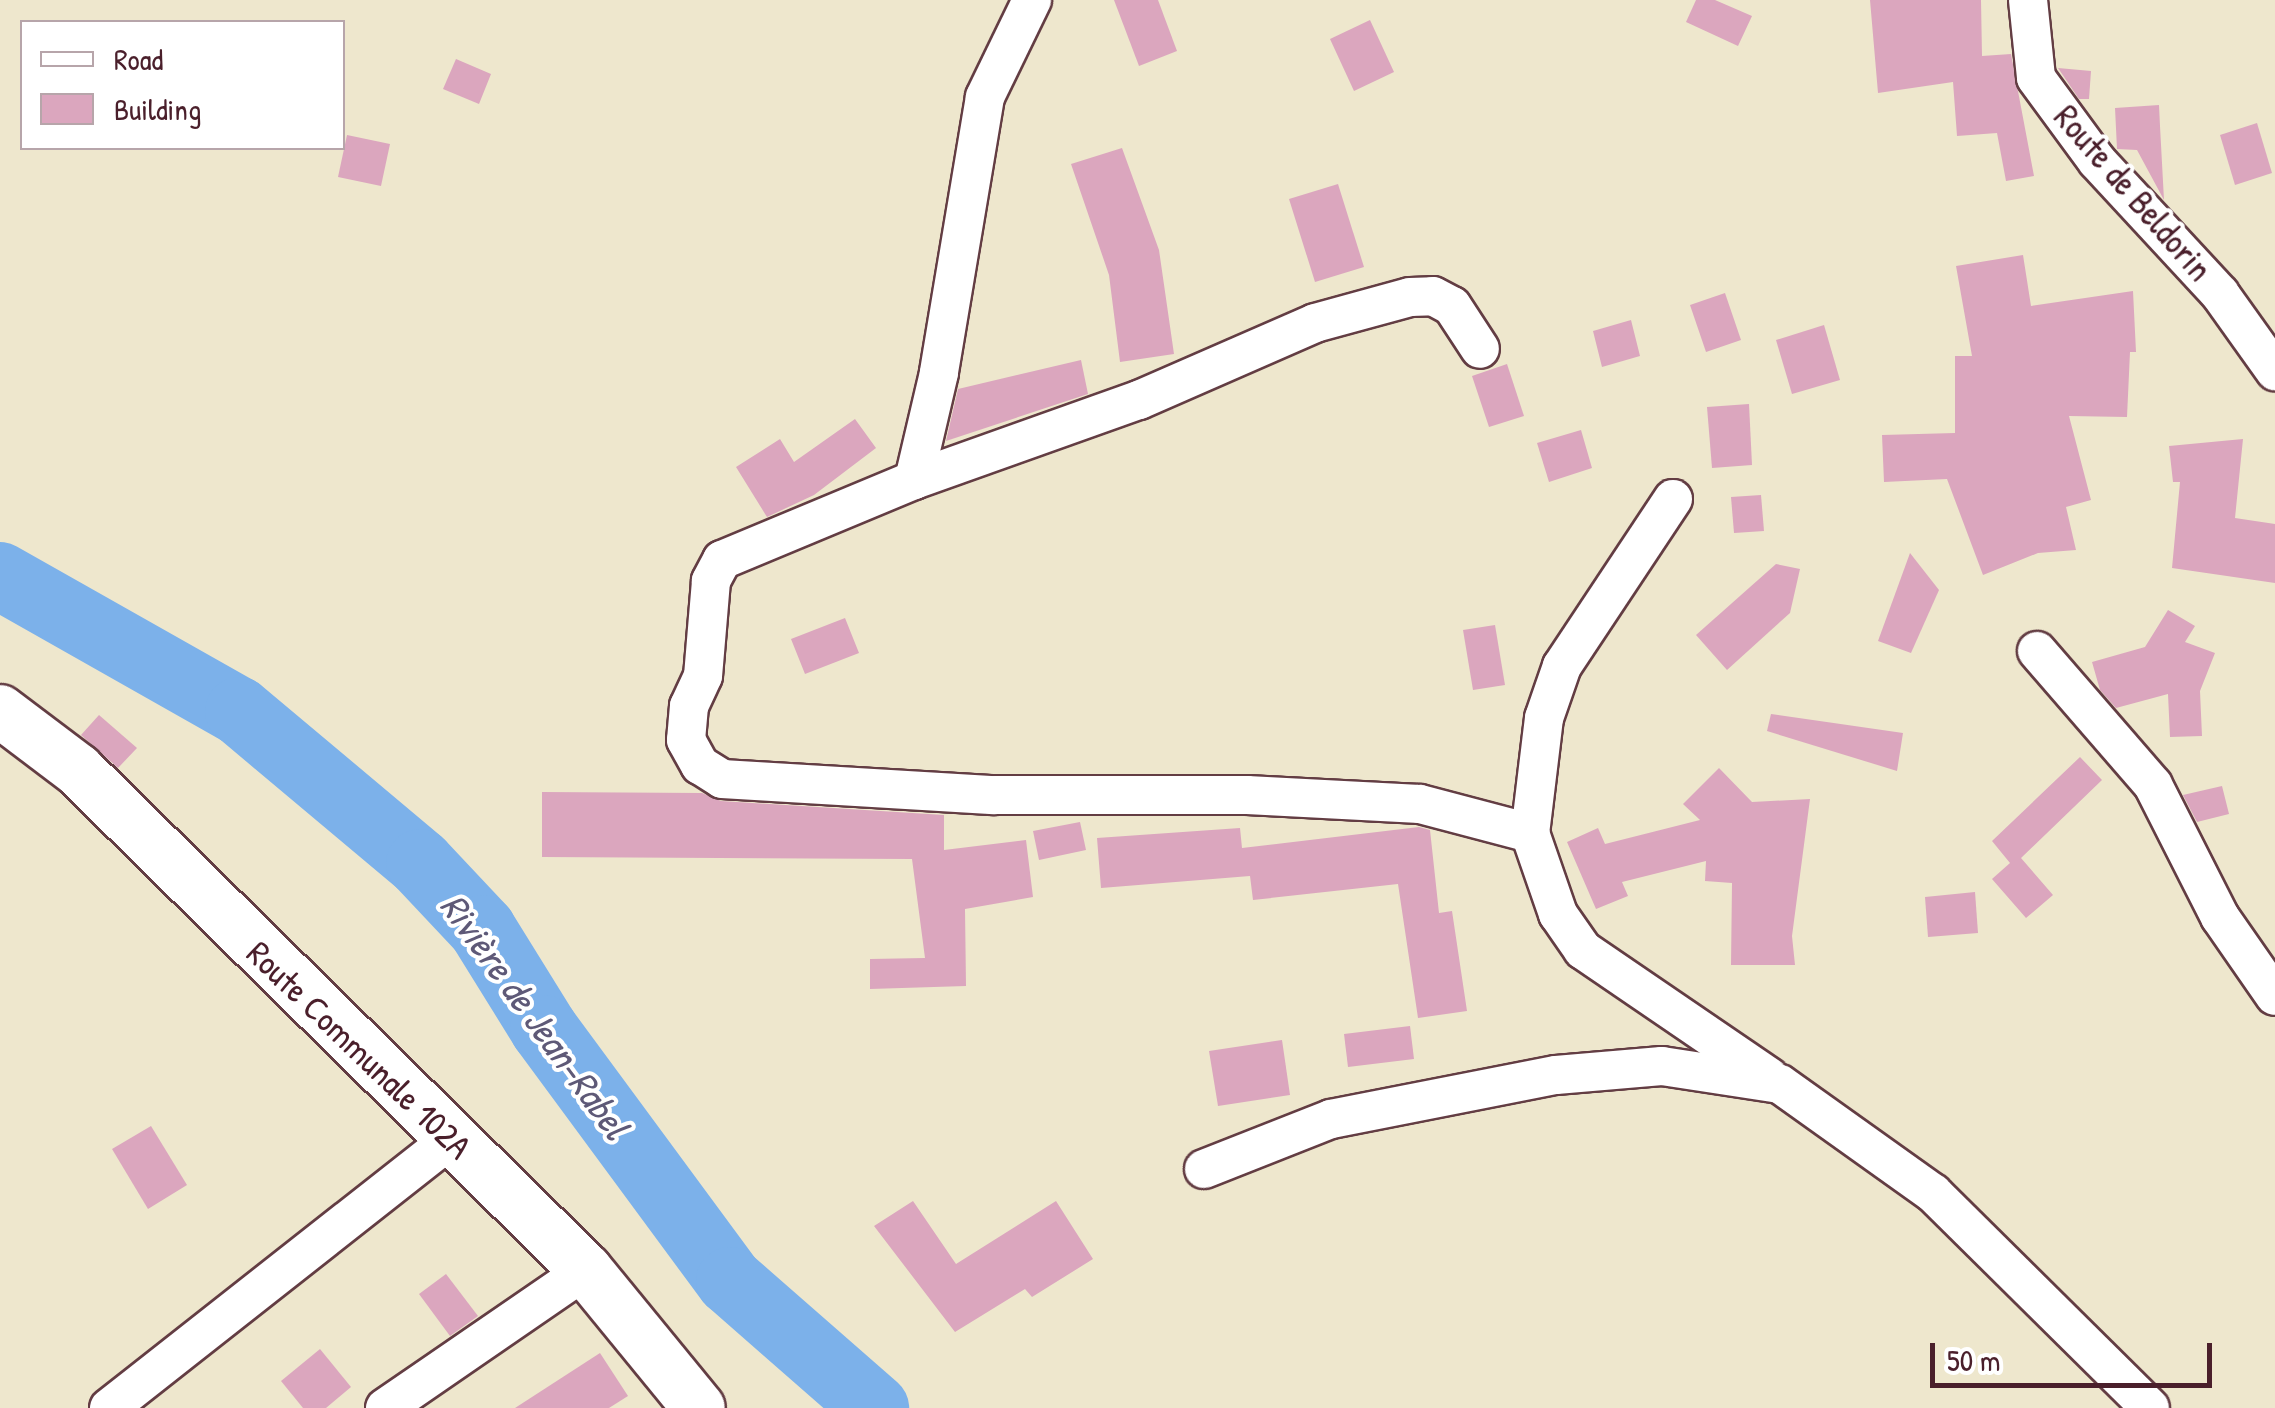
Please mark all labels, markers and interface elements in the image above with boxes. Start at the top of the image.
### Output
legend [20,20,345,150]
text: Road [114,39,163,79]
text: Building [114,89,201,129]
street label: Route de Beldorin [2045,96,2221,290]
water label: Rivière de Jean-Rabel [431,885,639,1147]
street label: Route Communale 102A [238,932,480,1168]
scale bar [1935,1323,2218,1385]
text: 50 m [1947,1340,2000,1380]

